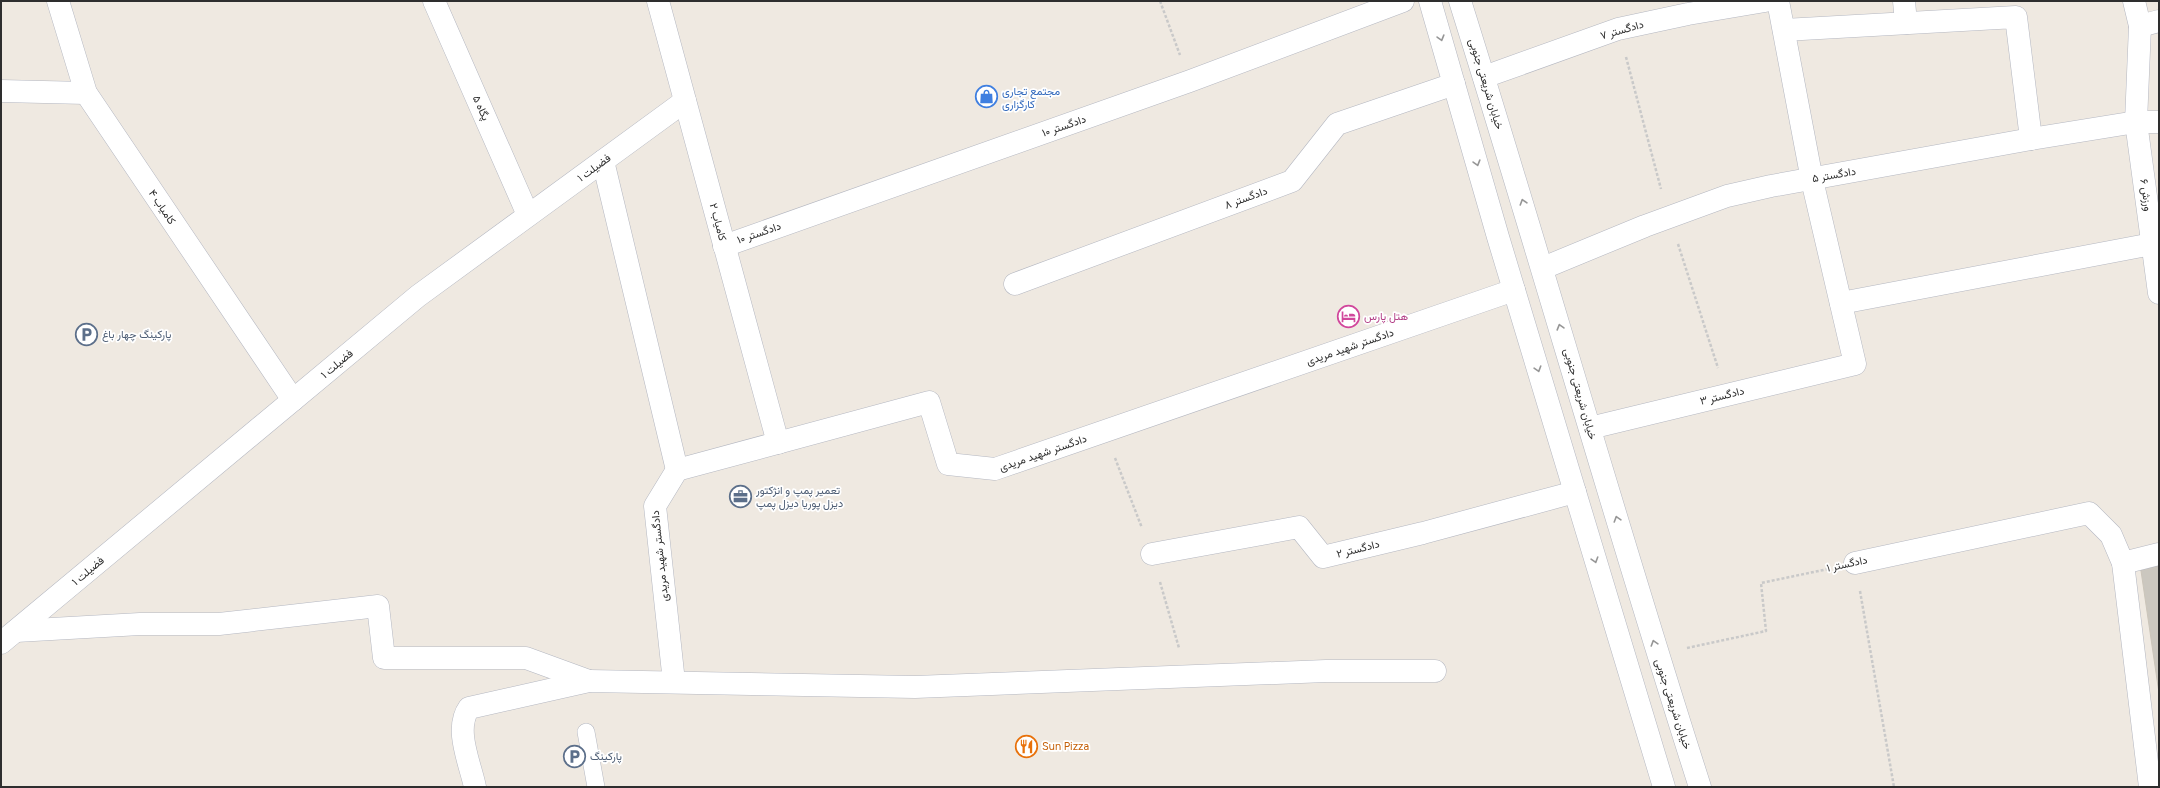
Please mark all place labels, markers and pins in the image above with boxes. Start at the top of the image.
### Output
shop icon: مجتمع تجاری کارگزاری [973,84,999,110]
place label: مجتمع تجاری کارگزاری [1002,85,1060,111]
hotel icon: هتل پارس [1336,303,1362,329]
place label: هتل پارس [1364,310,1409,324]
parking icon: پارکینگ چهار باغ [73,321,99,347]
place label: پارکینگ چهار باغ [102,328,171,342]
office icon: تعمیر پمپ و انژکتور دیزل پوریا دیزل پمپ [727,483,753,509]
place label: تعمیر پمپ و انژکتور دیزل پوریا دیزل پمپ [755,484,843,511]
restaurant icon: Sun Pizza [1013,733,1039,759]
place label: Sun Pizza [1042,740,1089,753]
parking icon: پارکینگ [561,743,587,769]
place label: پارکینگ [590,750,622,764]

